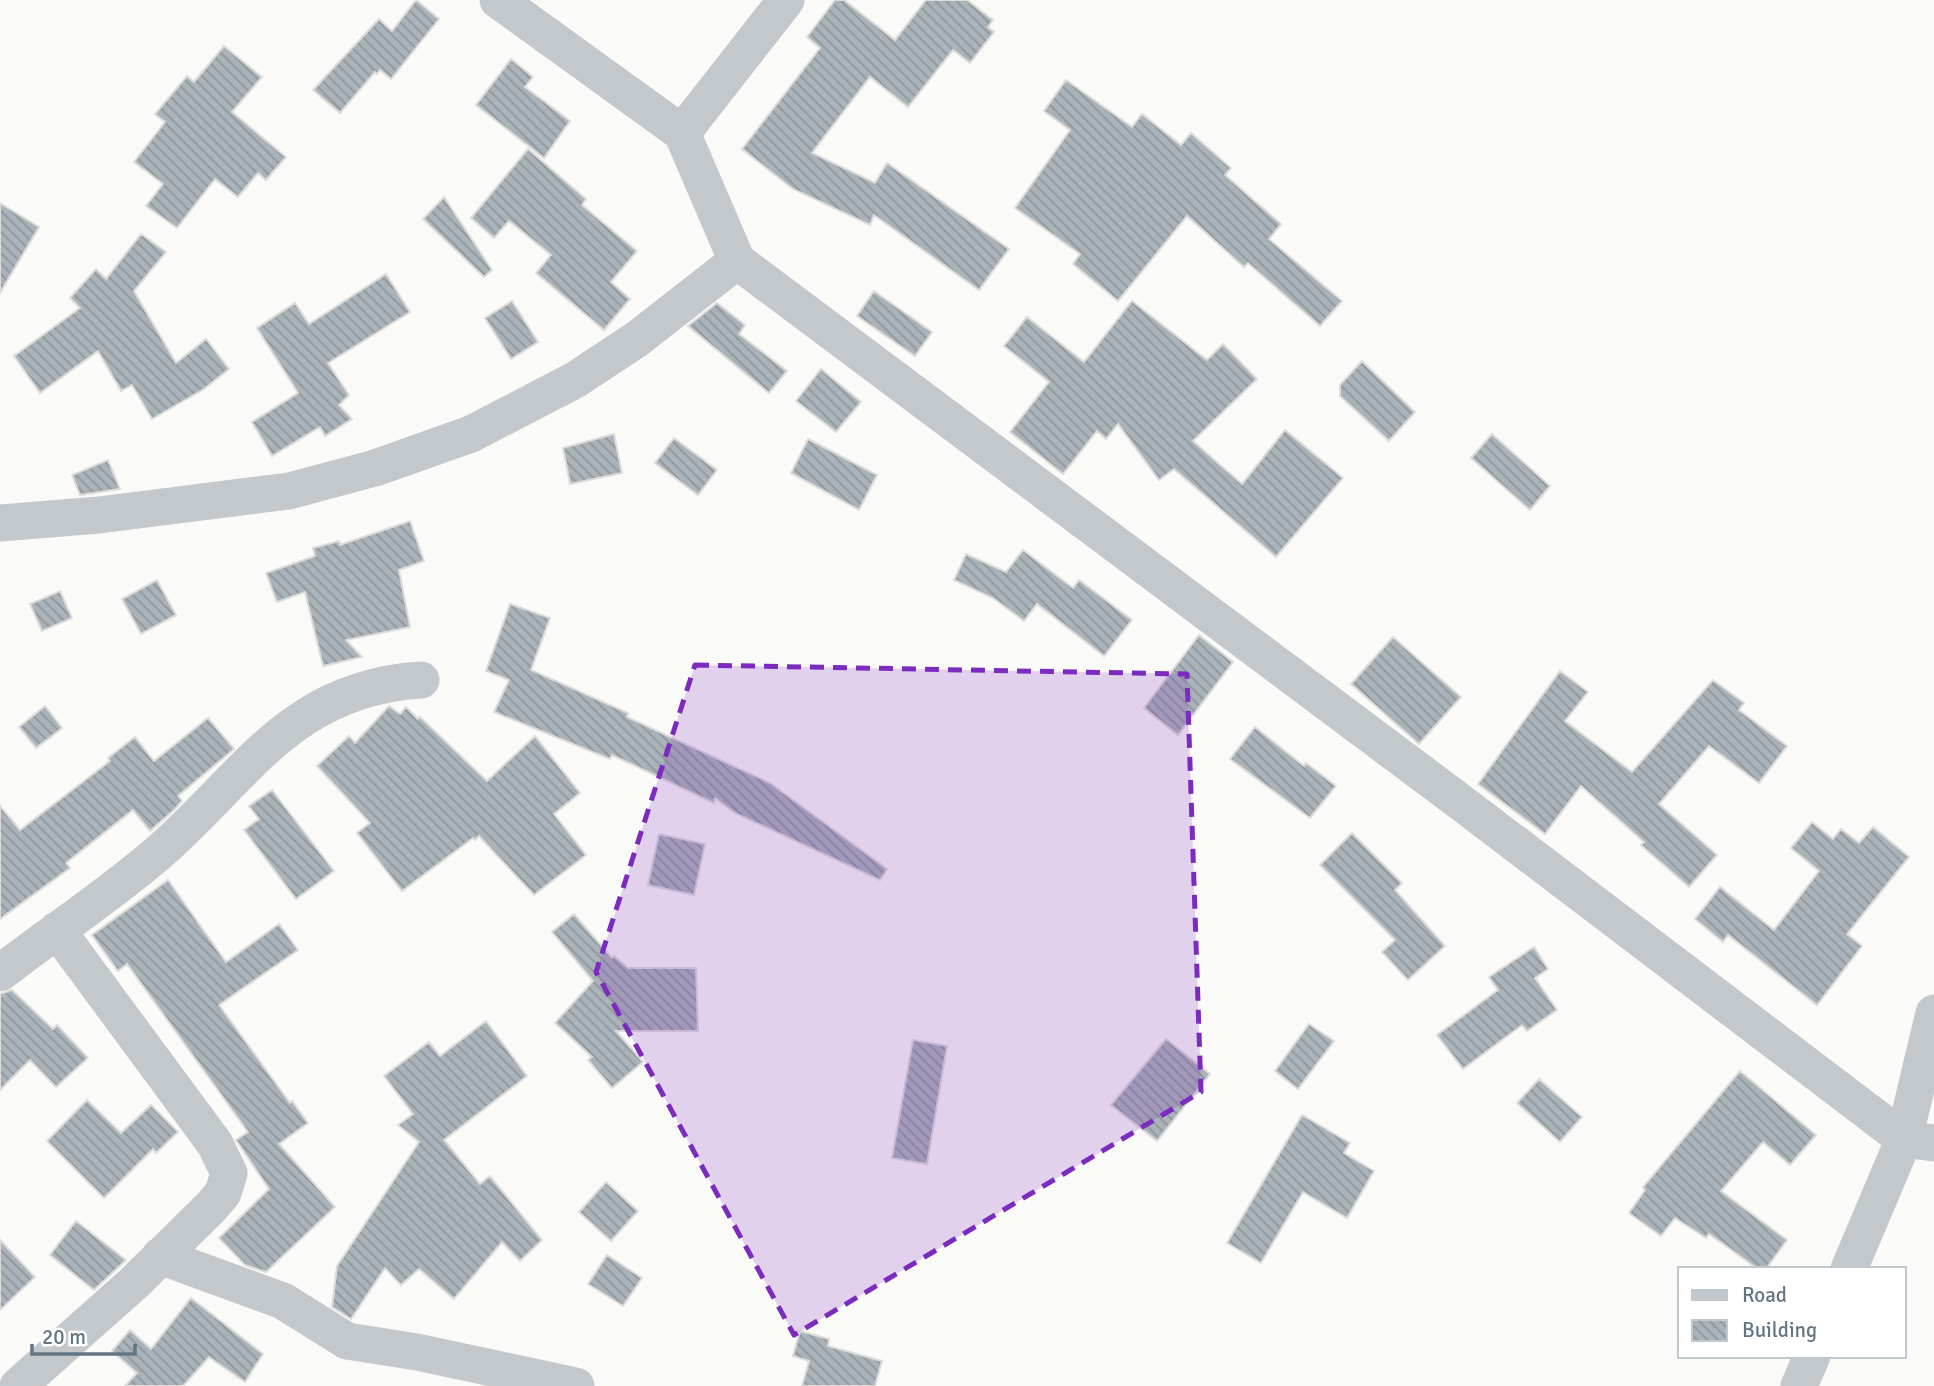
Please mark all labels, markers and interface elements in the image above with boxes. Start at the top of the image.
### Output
legend [1678,1267,1906,1358]
text: Road [1742,1282,1787,1308]
scale bar [32,1312,135,1356]
text: Building [1742,1317,1817,1343]
text: 20 m [42,1324,86,1350]

